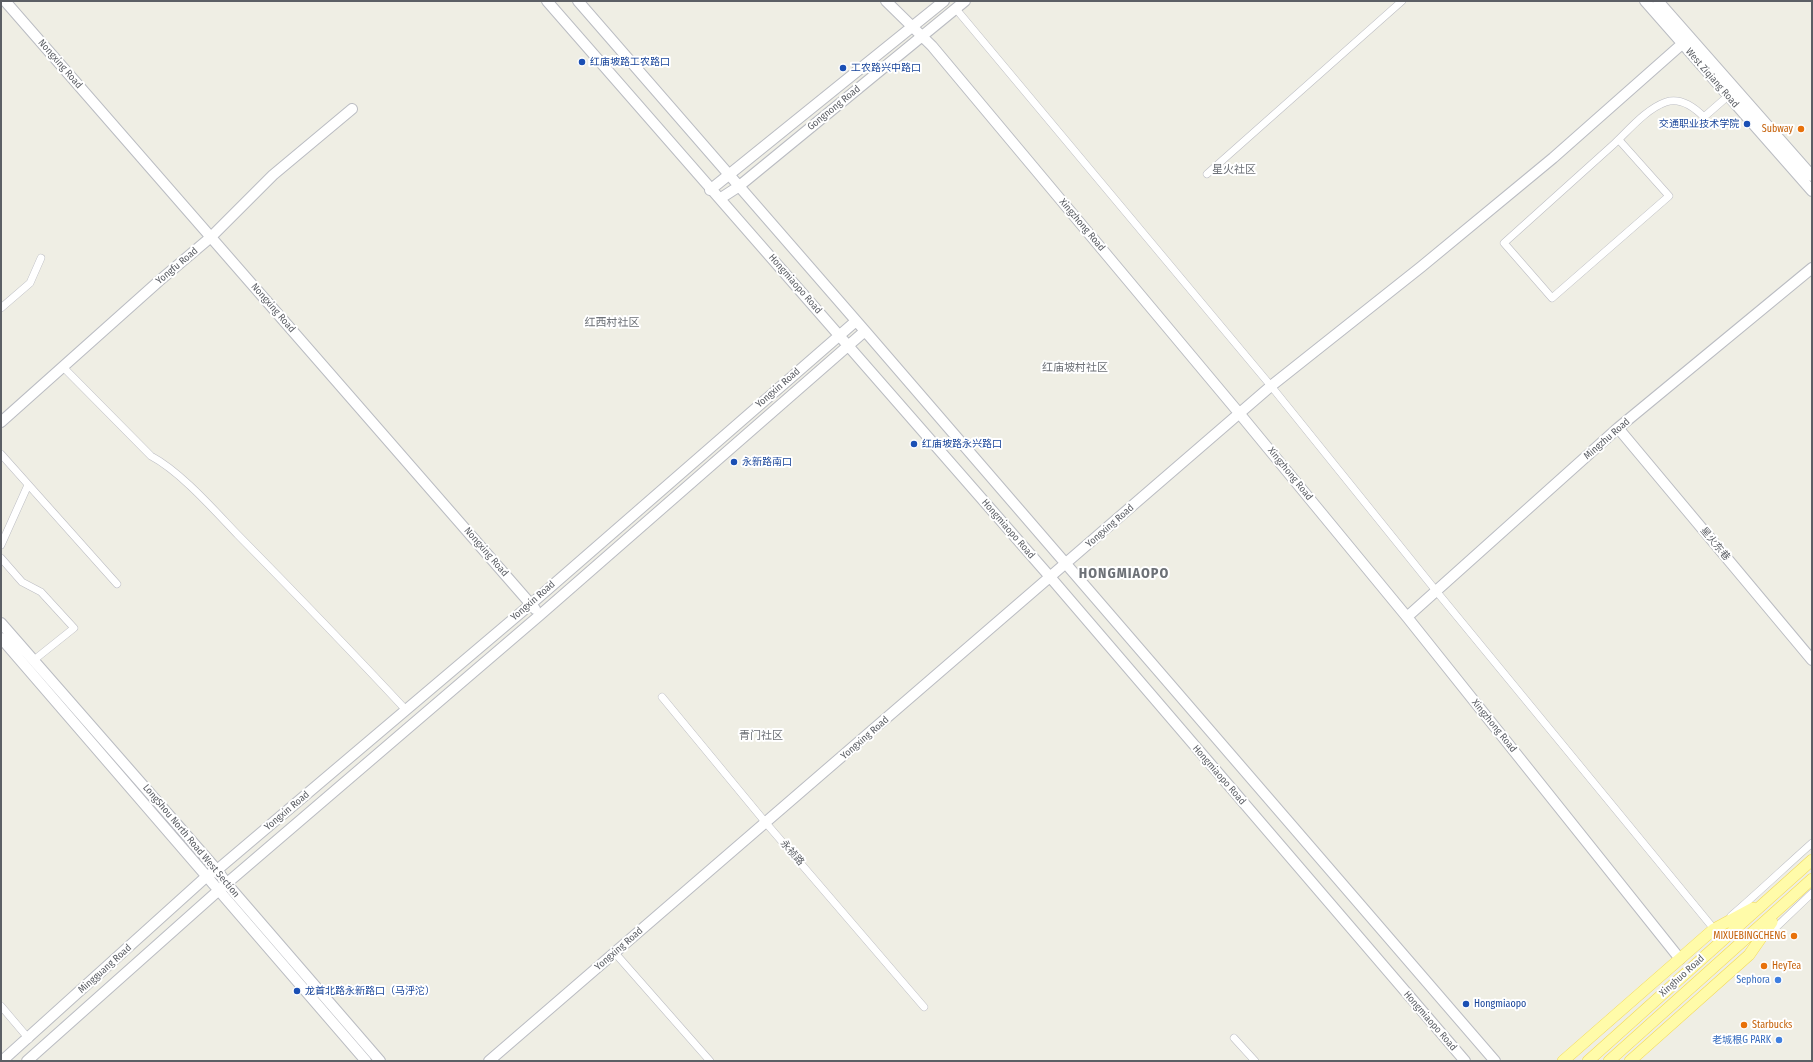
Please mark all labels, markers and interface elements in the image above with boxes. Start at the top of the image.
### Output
street label: Nongxing Road [35,37,85,91]
street label: West Ziqiang Road [1683,46,1741,110]
place label: 红庙坡路工农路口 [590,56,670,68]
marker: 红庙坡路工农路口 [577,57,587,67]
place label: 工农路兴中路口 [851,62,921,74]
marker: 工农路兴中路口 [838,63,848,73]
street label: Gongnong Road [805,83,863,133]
place label: 交通职业技术学院 [1659,118,1739,130]
marker: 交通职业技术学院 [1742,119,1752,129]
place label: Subway [1762,123,1793,135]
marker: Subway [1796,124,1806,134]
district label: 星火社区 [1212,163,1256,177]
street label: Xingzhong Road [1057,196,1107,254]
street label: Yongfu Road [154,245,200,287]
street label: Hongmiaopo Road [766,252,824,316]
street label: Nongxing Road [248,281,298,335]
district label: 红西村社区 [585,316,639,330]
district label: 红庙坡村社区 [1042,361,1108,375]
street label: Yongxin Road [753,365,803,411]
street label: Mingzhu Road [1582,416,1632,462]
place label: 红庙坡路永兴路口 [922,438,1002,450]
marker: 红庙坡路永兴路口 [909,439,919,449]
street label: Xingzhong Road [1265,445,1315,503]
place label: 永新路南口 [742,456,792,468]
marker: 永新路南口 [729,457,739,467]
street label: Hongmiaopo Road [979,497,1037,561]
street label: Yongxing Road [1084,502,1136,550]
street label: Nongxing Road [461,525,511,579]
street label: 星火东巷 [1698,525,1732,563]
district label: HONGMIAOPO [1079,566,1169,582]
street label: Yongxin Road [508,578,558,624]
street label: Xingzhong Road [1469,697,1519,755]
street label: Yongxing Road [839,714,891,762]
district label: 青门社区 [739,729,783,743]
street label: Hongmiaopo Road [1190,743,1248,807]
street label: LongShou North Road West Section [140,782,242,900]
street label: Yongxin Road [262,789,312,833]
street label: 永祯路 [778,838,806,868]
street label: Yongxing Road [593,925,645,973]
place label: MIXUEBINGCHENG [1713,930,1786,942]
marker: MIXUEBINGCHENG [1789,931,1799,941]
street label: Mingguang Road [76,942,134,996]
street label: Xinghuo Road [1657,953,1707,999]
place label: HeyTea [1772,960,1801,972]
marker: HeyTea [1759,961,1769,971]
place label: Sephora [1736,974,1770,986]
marker: Sephora [1773,975,1783,985]
place label: 龙首北路永新路口（马泘沱） [305,985,435,997]
marker: 龙首北路永新路口（马泘沱） [292,986,302,996]
street label: Hongmiaopo Road [1401,989,1459,1053]
place label: Hongmiaopo [1474,998,1526,1010]
marker: Hongmiaopo [1461,999,1471,1009]
place label: Starbucks [1752,1019,1792,1031]
marker: Starbucks [1739,1020,1749,1030]
place label: 老城根G PARK [1712,1034,1771,1046]
marker: 老城根G PARK [1774,1035,1784,1045]

